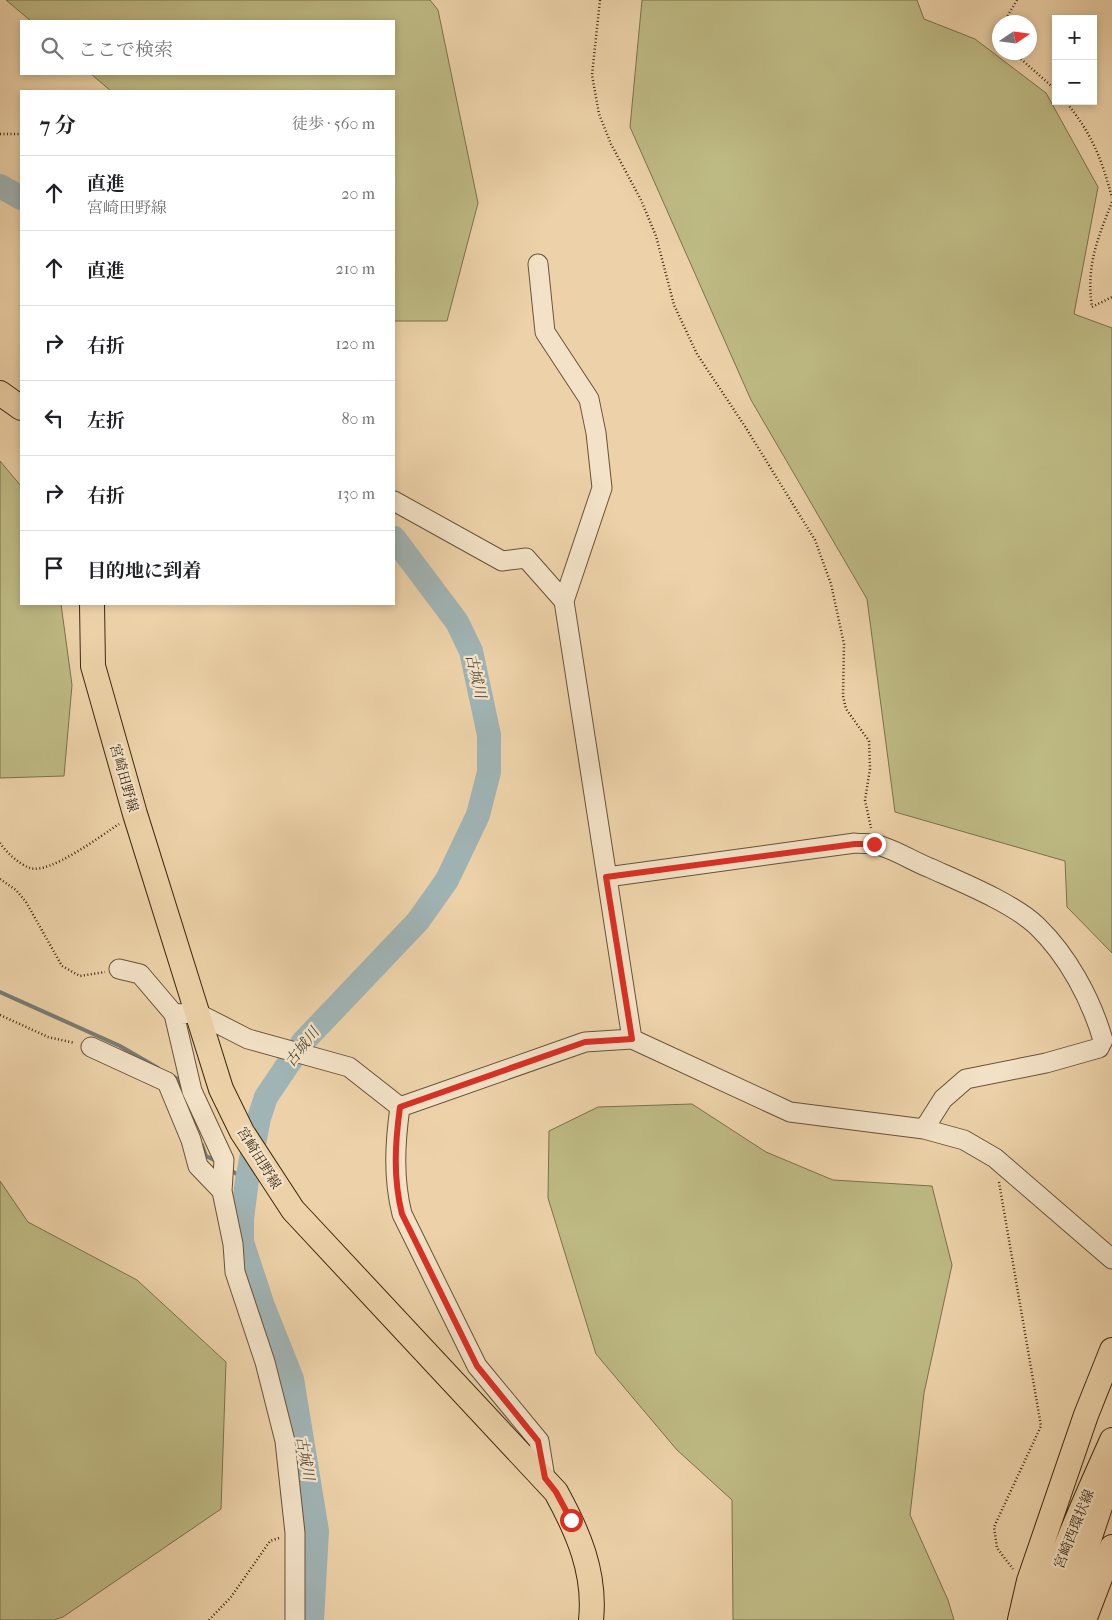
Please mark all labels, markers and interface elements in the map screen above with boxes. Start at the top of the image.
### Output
north arrow [992,15,1037,60]
map controls [1052,15,1097,105]
button: + [1052,15,1097,60]
search box [20,20,395,75]
icon: search [38,34,66,62]
text: ここで検索 [78,39,173,61]
button: − [1052,60,1097,105]
text: 7 分 [40,113,76,137]
text: 徒歩 · 560 m [292,114,375,133]
text: 直進 [87,173,125,195]
icon: ahead [40,179,68,207]
text: 20 m [341,184,375,203]
text: 宮崎田野線 [87,198,167,217]
icon: ahead [40,254,68,282]
text: 210 m [336,259,375,278]
text: 直進 [87,260,125,282]
icon: right [40,329,68,357]
text: 120 m [336,334,375,353]
text: 右折 [87,335,125,357]
icon: left [40,404,68,432]
text: 80 m [341,409,375,428]
text: 左折 [87,410,125,432]
icon: right [40,479,68,507]
text: 130 m [337,484,375,503]
text: 右折 [87,485,125,507]
icon: arrive [40,554,68,582]
text: 目的地に到着 [87,560,201,582]
water label: 古城川 [462,652,490,702]
street label: 宮崎田野線 [106,742,142,814]
route end [863,833,886,856]
water label: 古城川 [281,1022,324,1070]
street label: 宮崎田野線 [233,1124,285,1192]
water label: 古城川 [292,1434,318,1484]
street label: 宮崎西環状線 [1050,1487,1098,1571]
route start [560,1509,583,1532]

